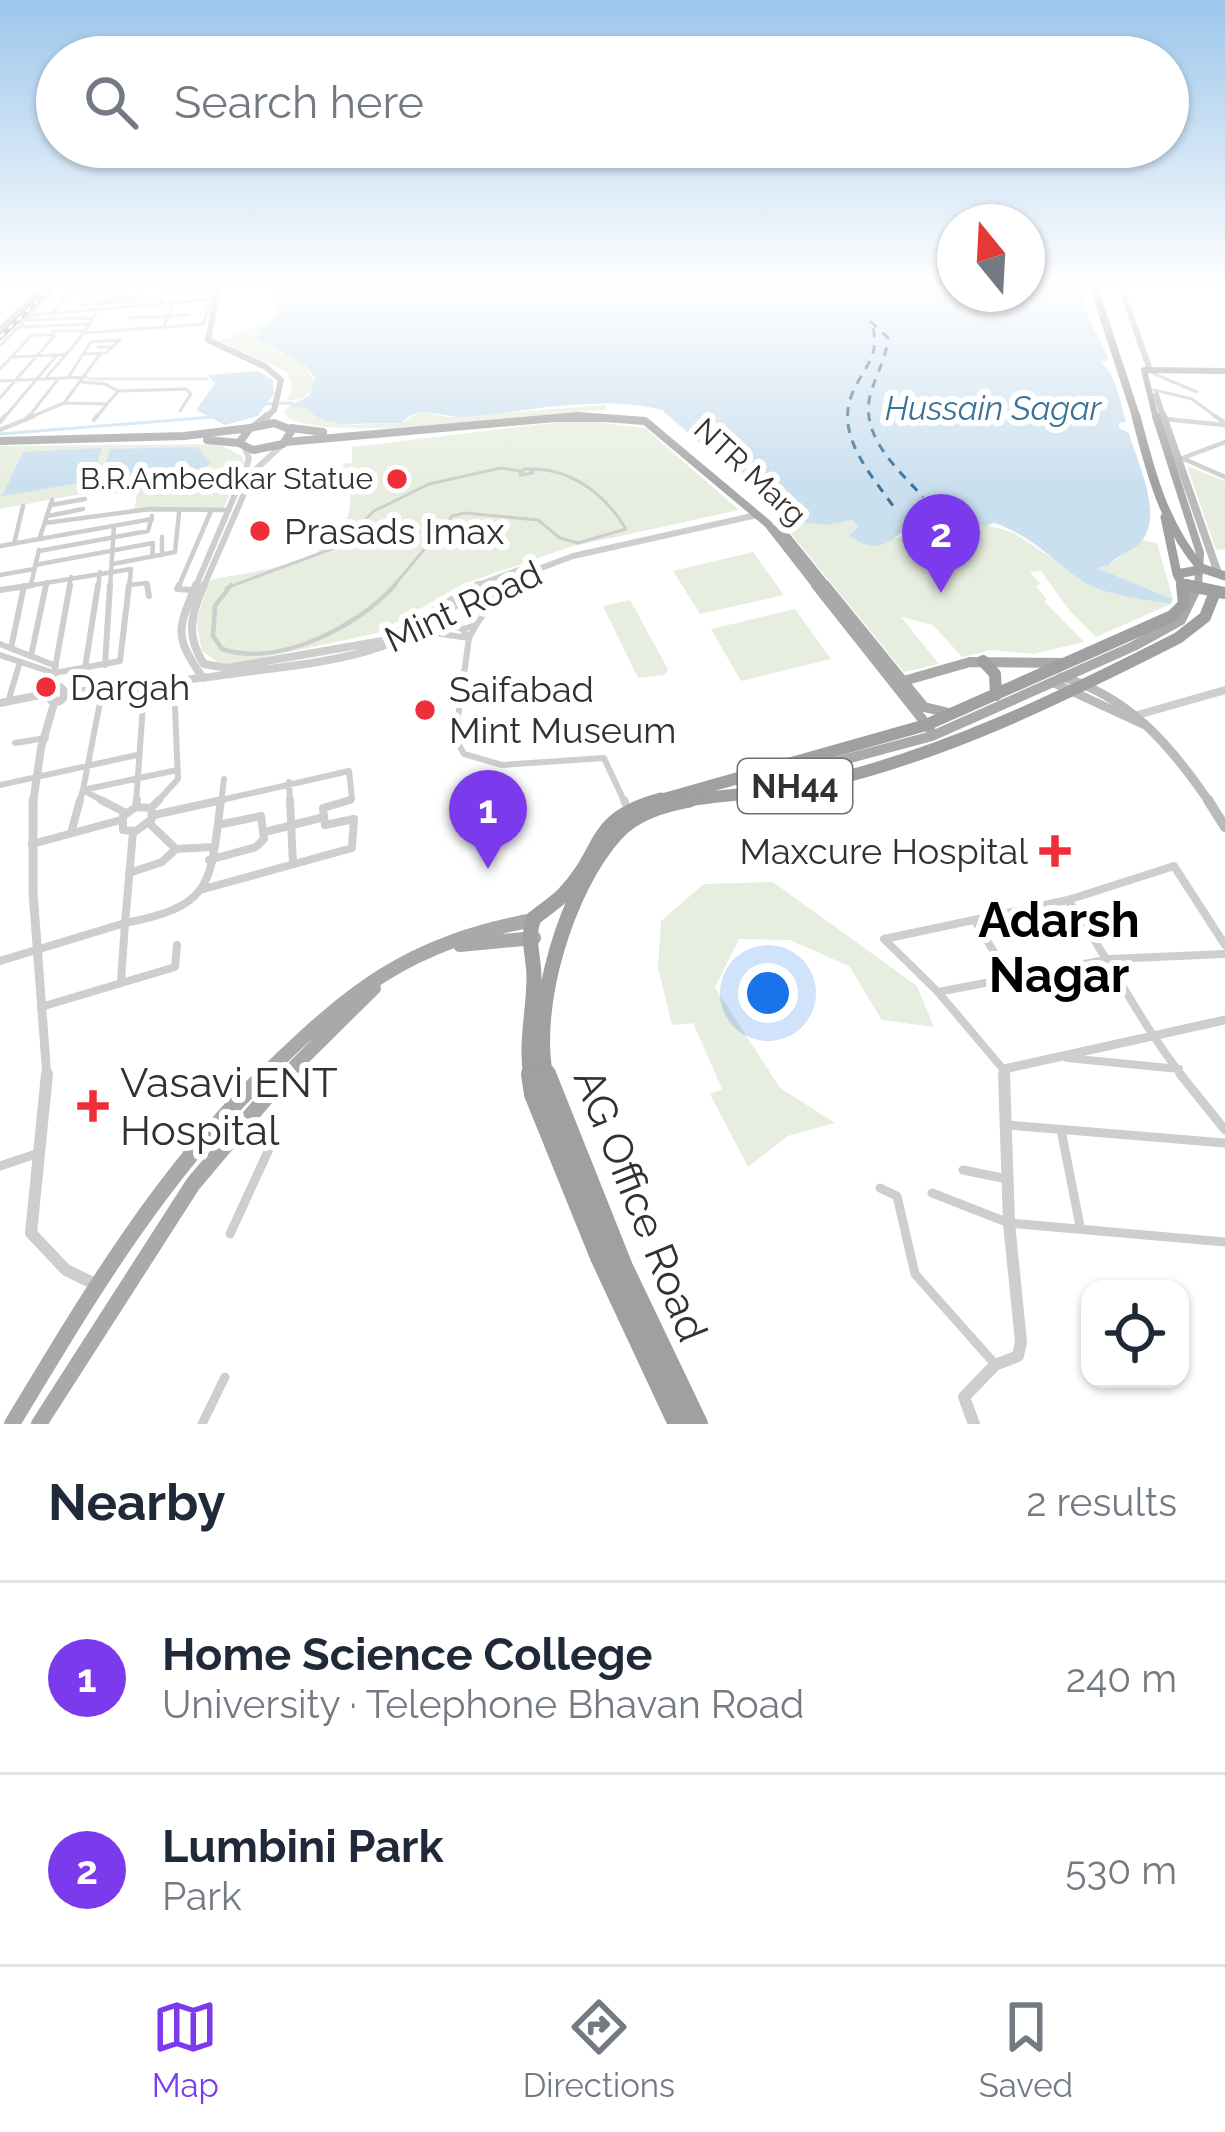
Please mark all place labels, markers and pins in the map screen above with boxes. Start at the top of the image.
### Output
place label: B.R.Ambedkar Statue [80,461,373,496]
marker: B.R.Ambedkar Statue [384,466,410,492]
pin: 2 [902,494,980,593]
place label: Prasads Imax [284,510,504,552]
marker: Prasads Imax [247,518,273,544]
place label: Dargah [70,666,190,708]
place label: Saifabad Mint Museum [449,668,676,751]
marker: Dargah [33,674,59,700]
marker: Saifabad Mint Museum [412,697,438,723]
pin: 1 [449,770,527,869]
place label: Maxcure Hospital [740,830,1028,872]
marker: Maxcure Hospital [1039,835,1071,867]
place label: Vasavi ENT Hospital [120,1058,338,1155]
marker: Vasavi ENT Hospital [77,1090,109,1122]

